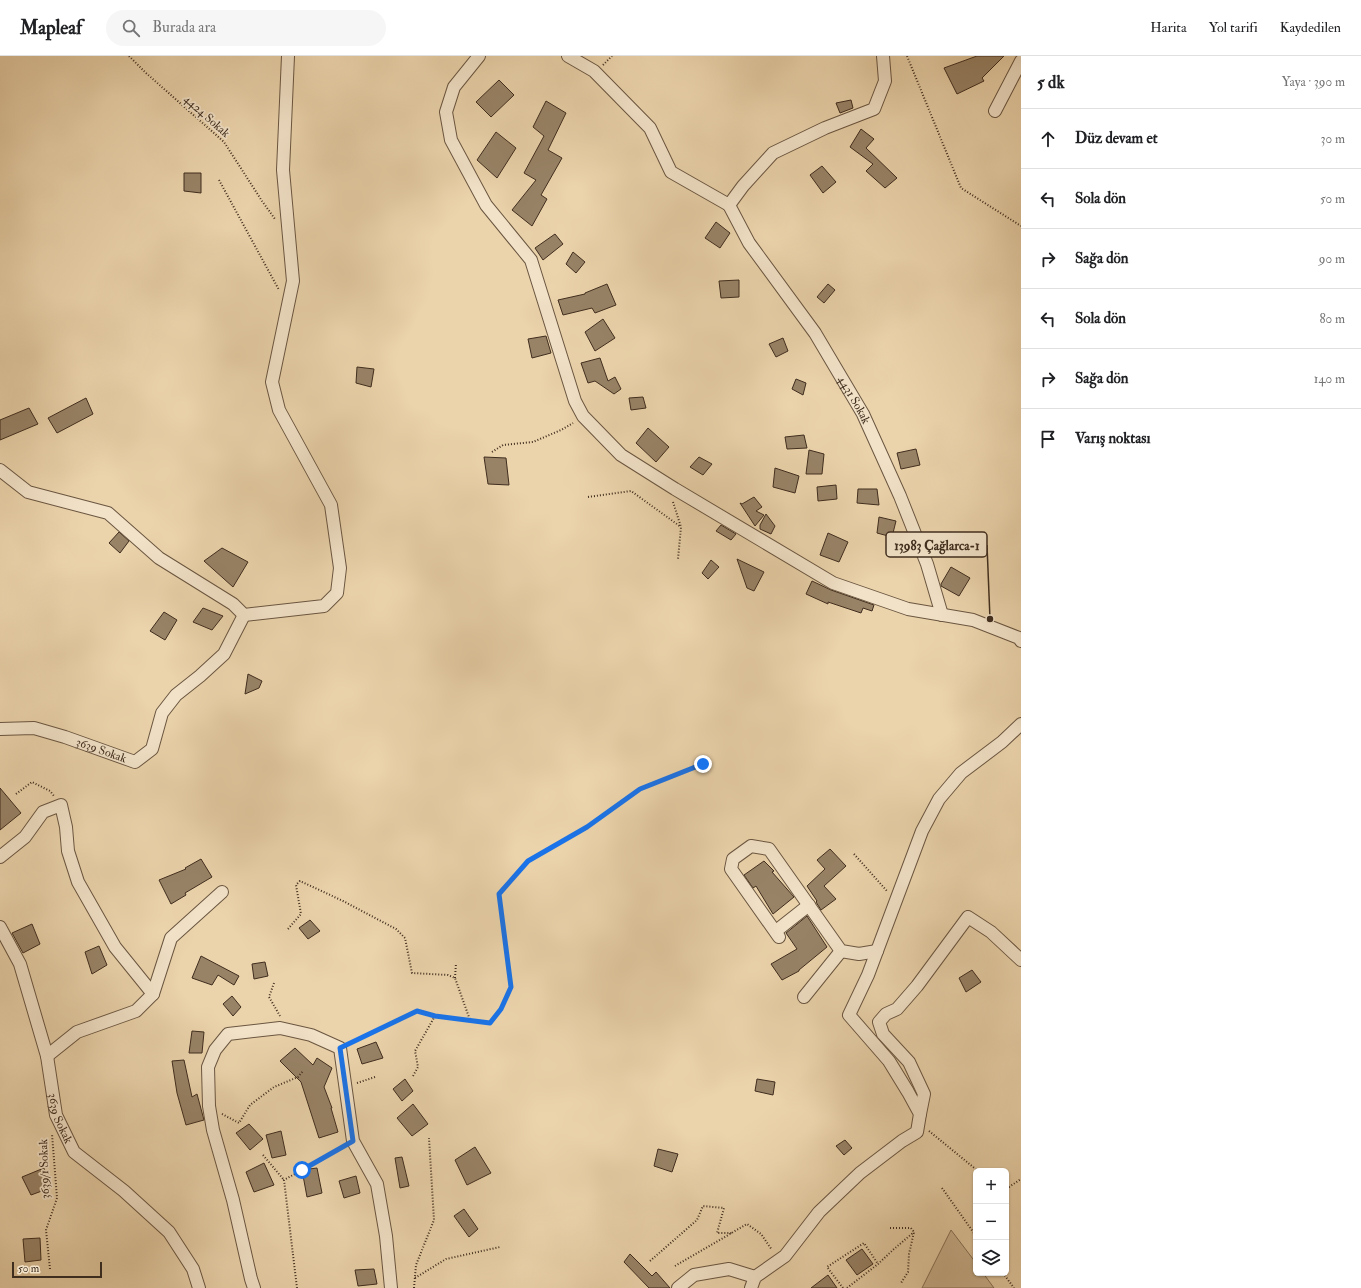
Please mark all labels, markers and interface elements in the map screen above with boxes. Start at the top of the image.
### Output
search box [106,10,386,46]
text: Mapleaf [20,16,82,40]
icon: search [120,17,142,39]
text: Burada ara [152,18,216,37]
text: Harita [1150,19,1187,36]
text: Yol tarifi [1209,19,1258,36]
text: Kaydedilen [1280,19,1341,36]
text: 5 dk [1037,72,1065,93]
text: Yaya · 390 m [1282,74,1345,90]
street label: 4424 Sokak [181,92,233,141]
icon: ahead [1037,128,1059,150]
text: Düz devam et [1075,129,1158,148]
text: 30 m [1321,131,1345,147]
icon: left [1037,188,1059,210]
text: Sola dön [1075,189,1126,208]
text: 50 m [1320,191,1345,207]
icon: right [1037,248,1059,270]
text: Sağa dön [1075,249,1129,268]
text: 90 m [1319,251,1345,267]
icon: left [1037,308,1059,330]
text: Sola dön [1075,309,1126,328]
text: 80 m [1319,311,1345,327]
icon: right [1037,368,1059,390]
text: Sağa dön [1075,369,1129,388]
text: 140 m [1314,371,1345,387]
street label: 4431 Sokak [834,373,874,427]
icon: arrive [1037,428,1059,450]
text: Varış noktası [1075,429,1150,448]
callout: 13983 Çağlarca-1 [886,532,987,557]
text: 13983 Çağlarca-1 [894,538,980,555]
street label: 3639 Sokak [74,735,129,767]
route end [694,755,712,773]
street label: 3639 Sokak [45,1092,76,1146]
street label: 3639/1 Sokak [36,1138,53,1199]
route start [293,1161,311,1179]
map controls [973,1168,1009,1276]
button: + [973,1168,1009,1204]
button: − [973,1204,1009,1240]
button: layers [973,1240,1009,1276]
scale bar [12,1260,102,1279]
text: 50 m [18,1262,39,1275]

